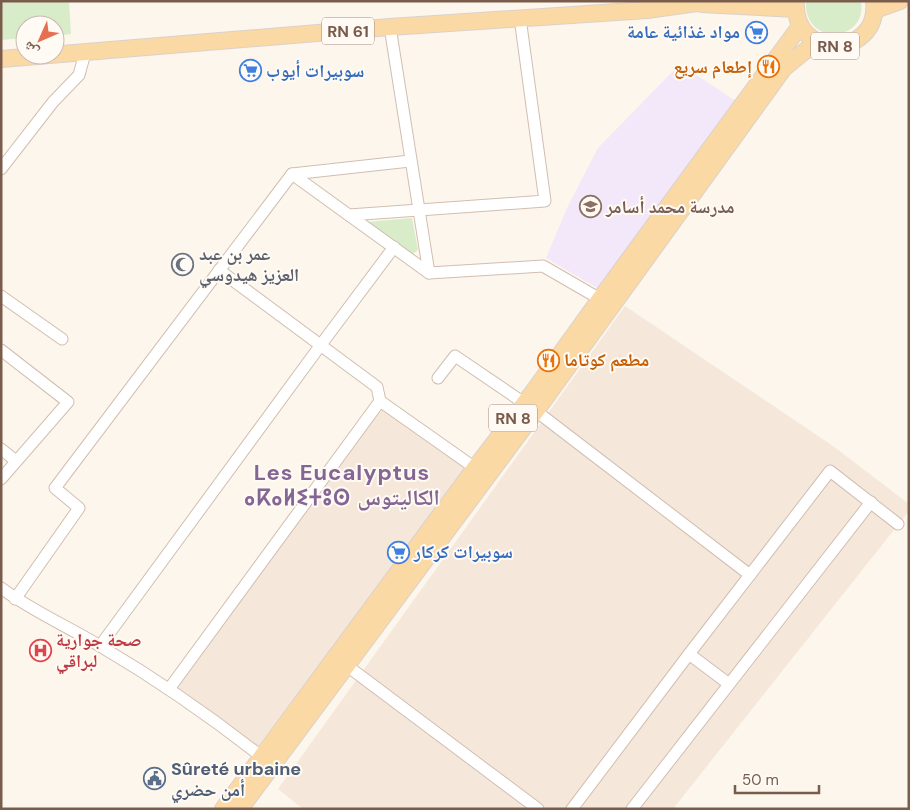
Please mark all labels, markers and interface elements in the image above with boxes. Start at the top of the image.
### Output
north arrow [15,15,65,65]
road number: RN 61 [322,18,374,44]
place label: مواد غذائية عامة [627,20,740,44]
supermarket icon: مواد غذائية عامة [744,20,768,44]
road number: RN 8 [811,32,859,59]
text: ش [19,37,42,61]
place label: إطعام سريع [673,55,752,79]
restaurant icon: إطعام سريع [756,55,780,79]
supermarket icon: سوبيرات أيوب [238,59,262,83]
place label: سوبيرات أيوب [266,59,364,83]
school or university icon: مدرسة محمد أسامر [578,195,602,219]
place label: مدرسة محمد أسامر [605,195,735,219]
place label: عمر بن عبد العزيز هيدوسي [199,242,299,289]
mosque icon: عمر بن عبد العزيز هيدوسي [171,252,195,276]
restaurant icon: مطعم كوتاما [536,348,560,372]
place label: مطعم كوتاما [564,348,649,372]
road number: RN 8 [489,404,537,432]
district label: Les Eucalyptus ⴰⴽⴰⵍⵉⵜⵓⵙ الكاليتوس [244,458,440,512]
supermarket icon: سوبيرات كركار [386,540,410,564]
place label: سوبيرات كركار [413,540,513,564]
place label: صحة جوارية لبراقي [56,628,142,675]
hospital icon: صحة جوارية لبراقي [28,638,52,662]
place label: Sûreté urbaine أمن حضري [171,757,301,804]
scale bar [735,762,819,794]
public building icon: Sûreté urbaine أمن حضري [143,767,167,791]
text: 50 m [742,770,779,790]

